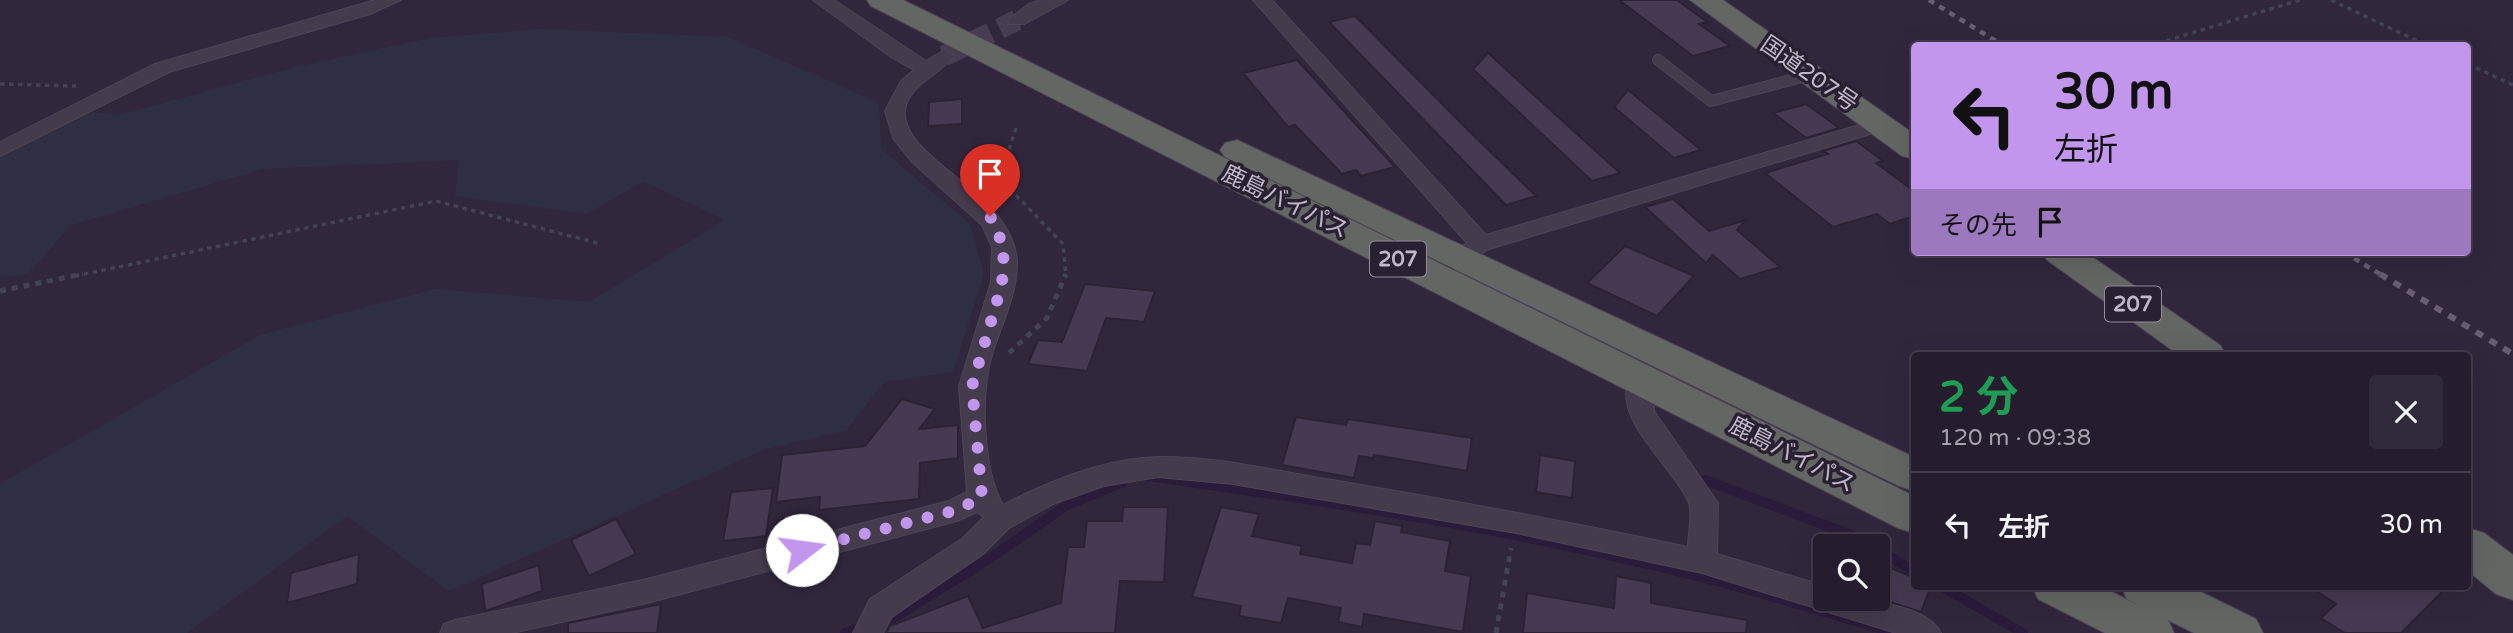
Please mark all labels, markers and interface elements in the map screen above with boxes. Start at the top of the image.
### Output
street label: 国道207号 [1755,30,1863,118]
text: 30 m [2054,63,2173,122]
icon: left [1939,70,2030,161]
text: 左折 [2054,131,2118,169]
pin [960,144,1020,216]
icon: arrive [971,155,1009,193]
street label: 鹿島バイパス [1217,159,1353,245]
icon: arrive [2031,203,2069,241]
text: その先 [1939,210,2017,241]
road number: 207 [1370,242,1426,276]
road number: 207 [2105,286,2161,322]
text: 2 分 [1939,372,2018,423]
button: close [2369,375,2443,449]
street label: 鹿島バイパス [1724,411,1860,499]
text: 120 m · 09:38 [1939,424,2091,452]
icon: left [1939,506,1977,544]
text: 30 m [2380,509,2443,540]
text: 左折 [1998,512,2050,543]
position arrow [765,513,839,587]
map controls [1813,534,1890,611]
button: search [1813,534,1890,611]

